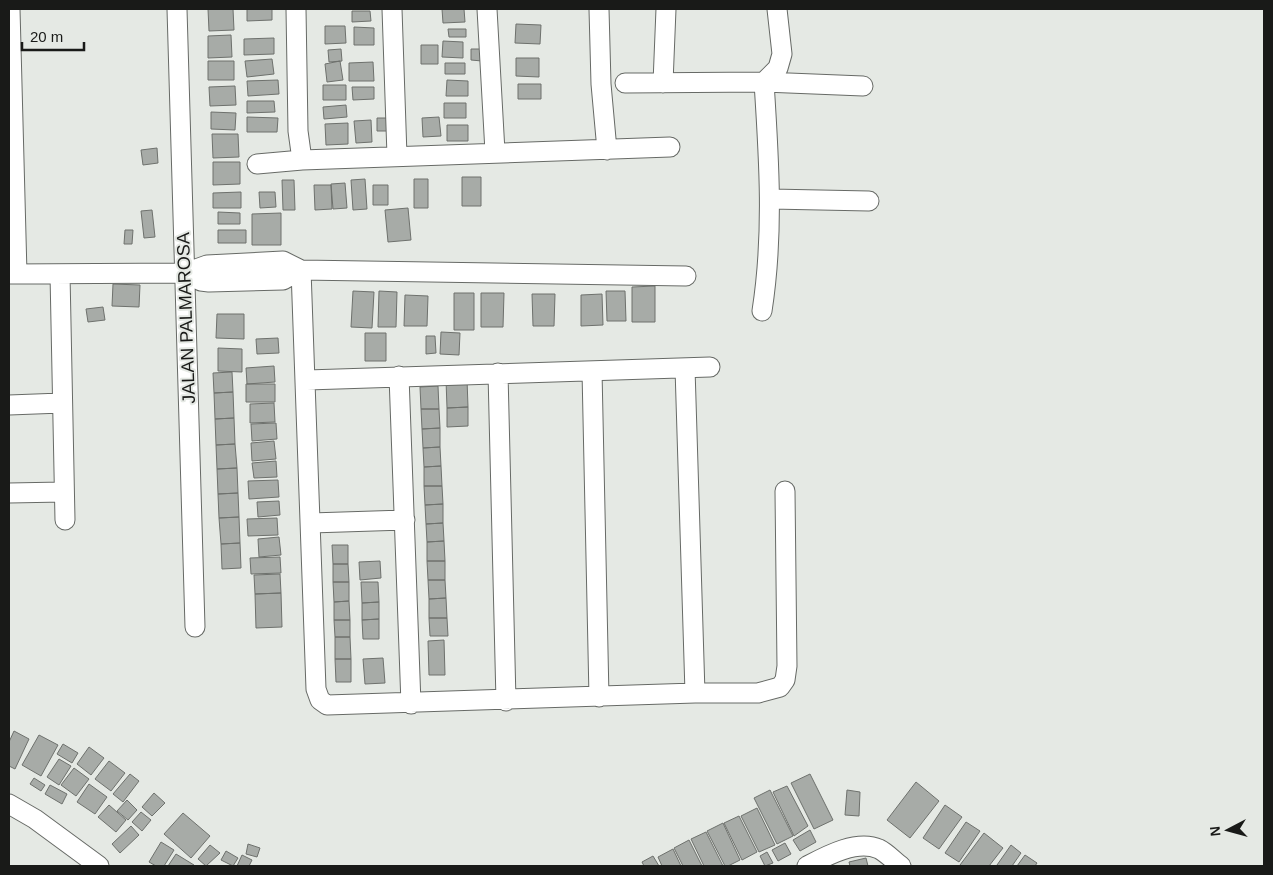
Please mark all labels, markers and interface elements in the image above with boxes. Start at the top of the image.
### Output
scale bar [22,20,85,52]
text: 20 m [30,28,63,45]
street label: JALAN PALMAROSA [173,232,199,404]
north arrow [1203,805,1253,855]
text: N [1207,825,1224,837]

